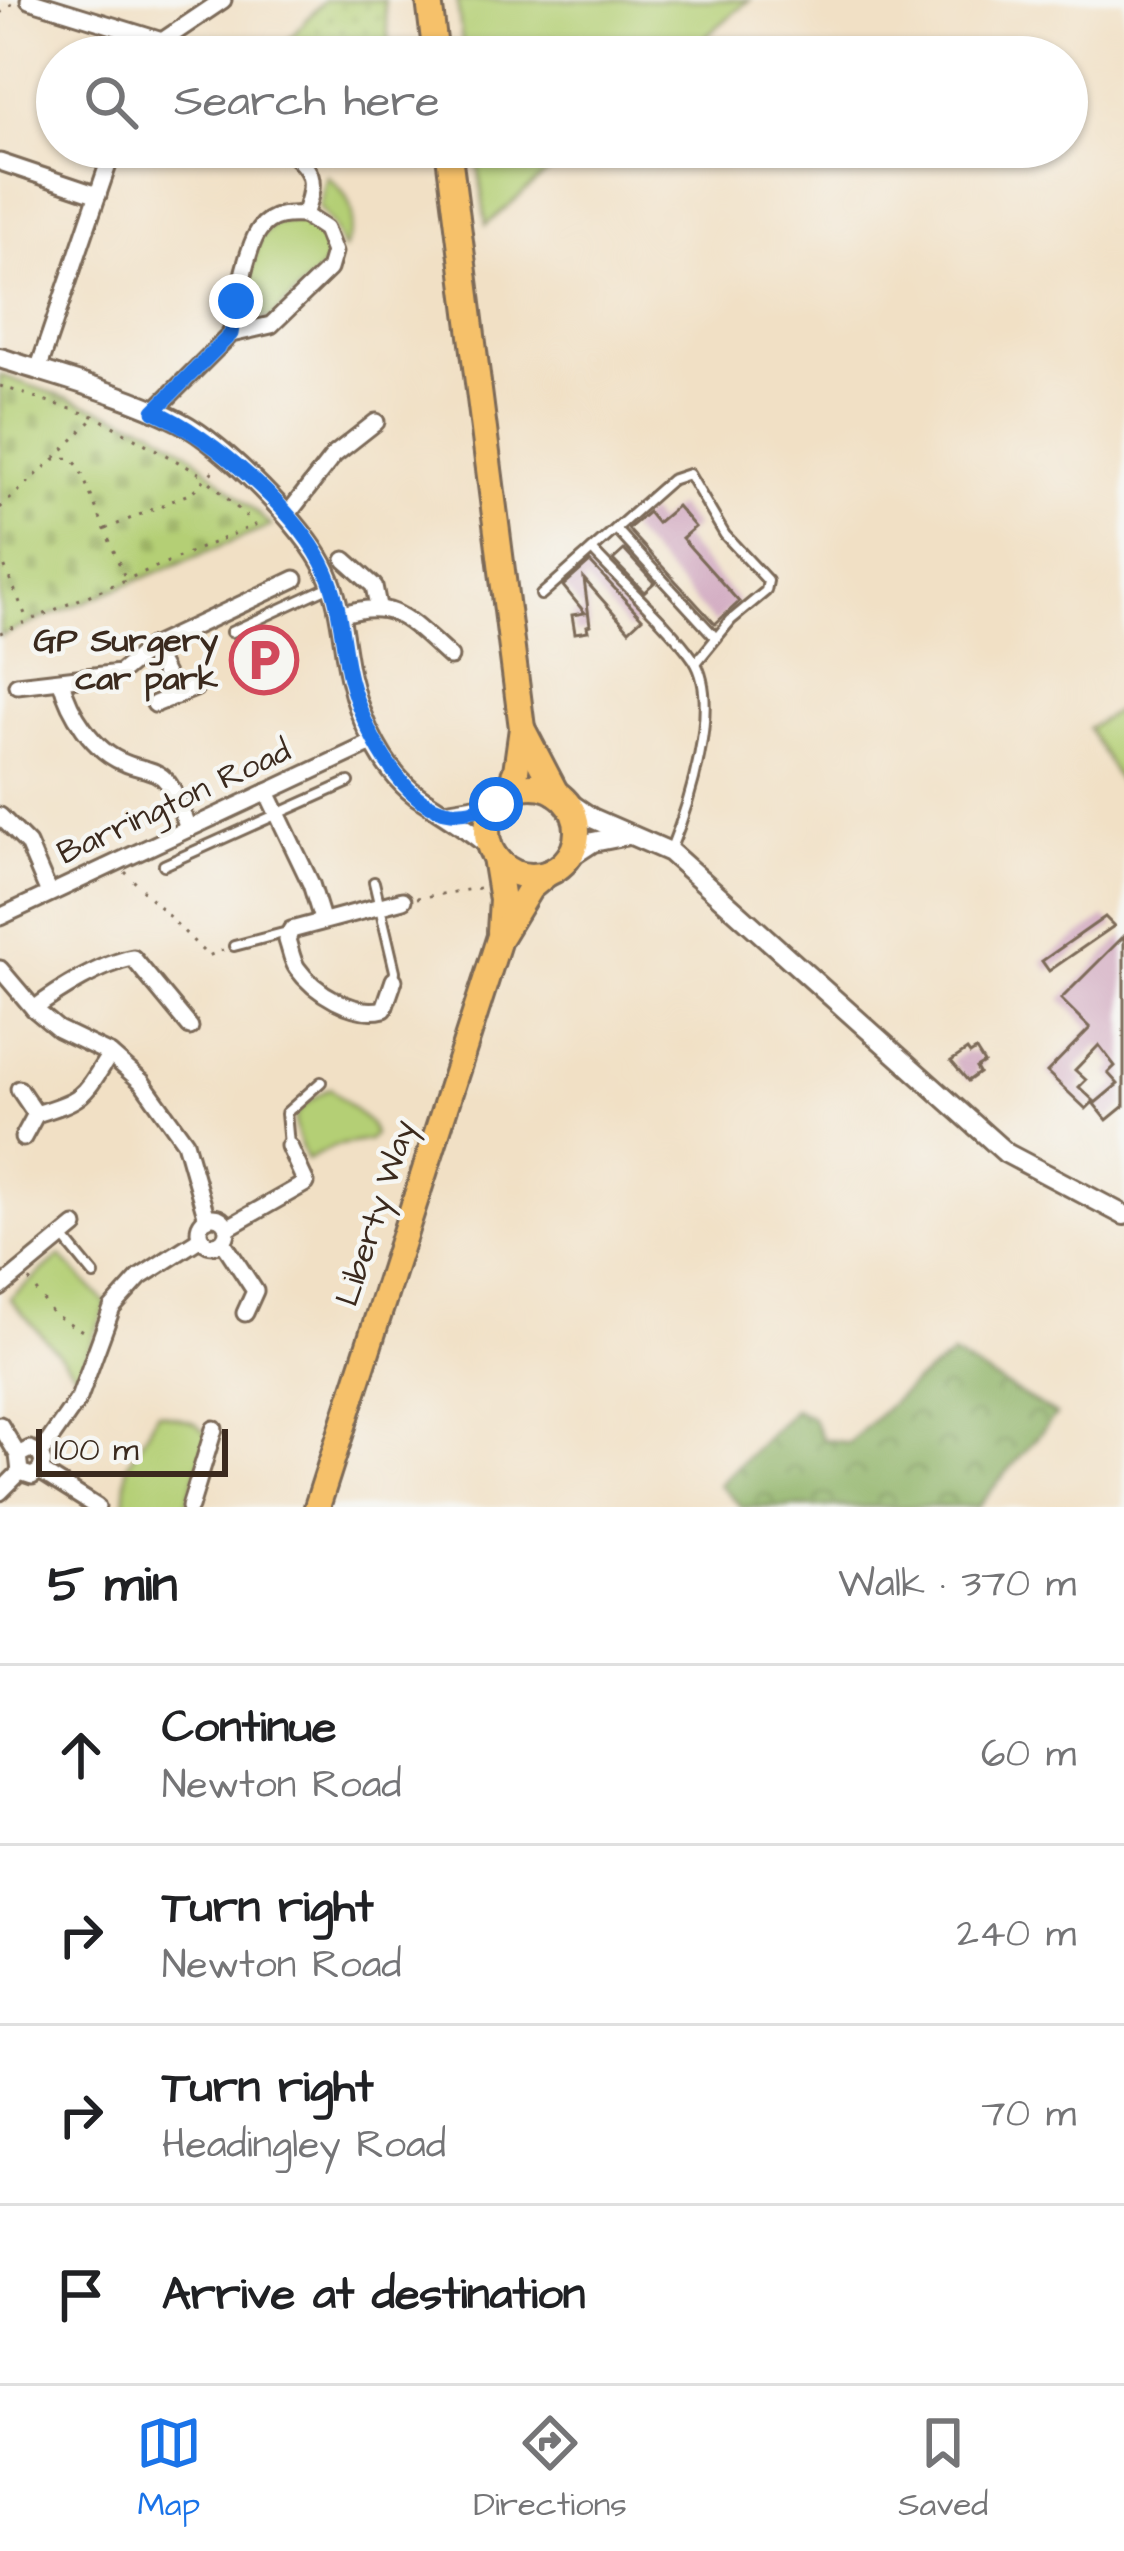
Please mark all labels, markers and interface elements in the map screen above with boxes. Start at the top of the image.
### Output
search box [36,36,1088,168]
icon: search [78,69,144,135]
text: Search here [174,71,440,133]
route end [209,274,263,328]
place label: GP Surgery car park [34,618,219,702]
parking icon: GP Surgery car park [229,625,299,695]
street label: Barrington Road [50,728,299,878]
route start [469,777,523,831]
street label: Liberty Way [324,1114,429,1312]
scale bar [36,1423,228,1476]
text: 100 m [54,1427,139,1473]
text: 5 min [48,1550,177,1621]
text: Walk · 370 m [838,1558,1076,1612]
text: Continue [162,1697,336,1759]
icon: ahead [48,1722,114,1788]
text: 60 m [981,1728,1076,1782]
text: Newton Road [162,1759,401,1813]
text: Turn right [162,1877,374,1939]
icon: right [48,1902,114,1968]
text: 240 m [957,1908,1076,1962]
text: Newton Road [162,1939,401,1993]
text: Turn right [162,2057,374,2119]
icon: right [48,2082,114,2148]
text: 70 m [981,2088,1076,2142]
text: Headingley Road [162,2119,446,2173]
icon: arrive [48,2262,114,2328]
text: Arrive at destination [162,2264,585,2326]
tab: Map [136,2410,202,2528]
tab: Directions [473,2410,627,2528]
tab: Saved [898,2410,988,2528]

